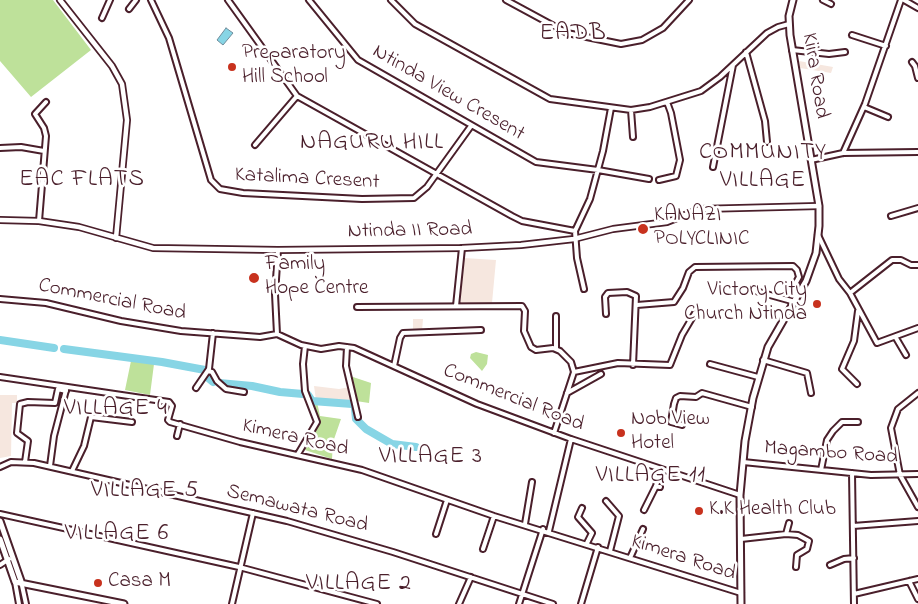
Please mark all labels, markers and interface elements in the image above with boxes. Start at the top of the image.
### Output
district label: EADB [539,21,607,49]
street label: Kiira Road [795,31,833,121]
street label: Ntinda View Cresent [367,40,529,148]
place label: Preparatory Hill School [242,42,346,92]
marker: Preparatory Hill School [226,61,238,73]
district label: NAGURU HILL [299,130,445,158]
district label: COMMUNITY VILLAGE [698,140,828,196]
street label: Katalima Cresent [234,164,380,196]
district label: EAC FLATS [18,167,146,195]
place label: KANAZI POLYCLINIC [654,204,750,254]
street label: Ntinda II Road [348,218,472,246]
marker: KANAZI POLYCLINIC [636,222,650,236]
place label: Family Hope Centre [265,253,368,303]
marker: Family Hope Centre [247,271,261,285]
street label: Commercial Road [36,274,188,328]
place label: Victory City Church Ntinda [684,279,807,329]
marker: Victory City Church Ntinda [811,298,823,310]
street label: Commercial Road [439,359,587,439]
district label: VILLAGE 4 [63,396,169,424]
place label: Nob View Hotel [631,408,710,458]
street label: Kimera Road [239,415,351,463]
marker: Nob View Hotel [615,427,627,439]
street label: Magambo Road [763,437,899,471]
district label: VILLAGE 3 [378,444,484,472]
district label: VILLAGE 11 [595,463,707,491]
district label: VILLAGE 5 [90,478,200,506]
street label: Semawata Road [224,480,370,540]
place label: K.K Health Club [709,498,836,524]
marker: K.K Health Club [693,505,705,517]
district label: VILLAGE 6 [64,521,170,549]
street label: Kimera Road [628,530,738,588]
place label: Casa M [108,570,171,596]
district label: VILLAGE 2 [305,571,413,599]
marker: Casa M [92,577,104,589]

